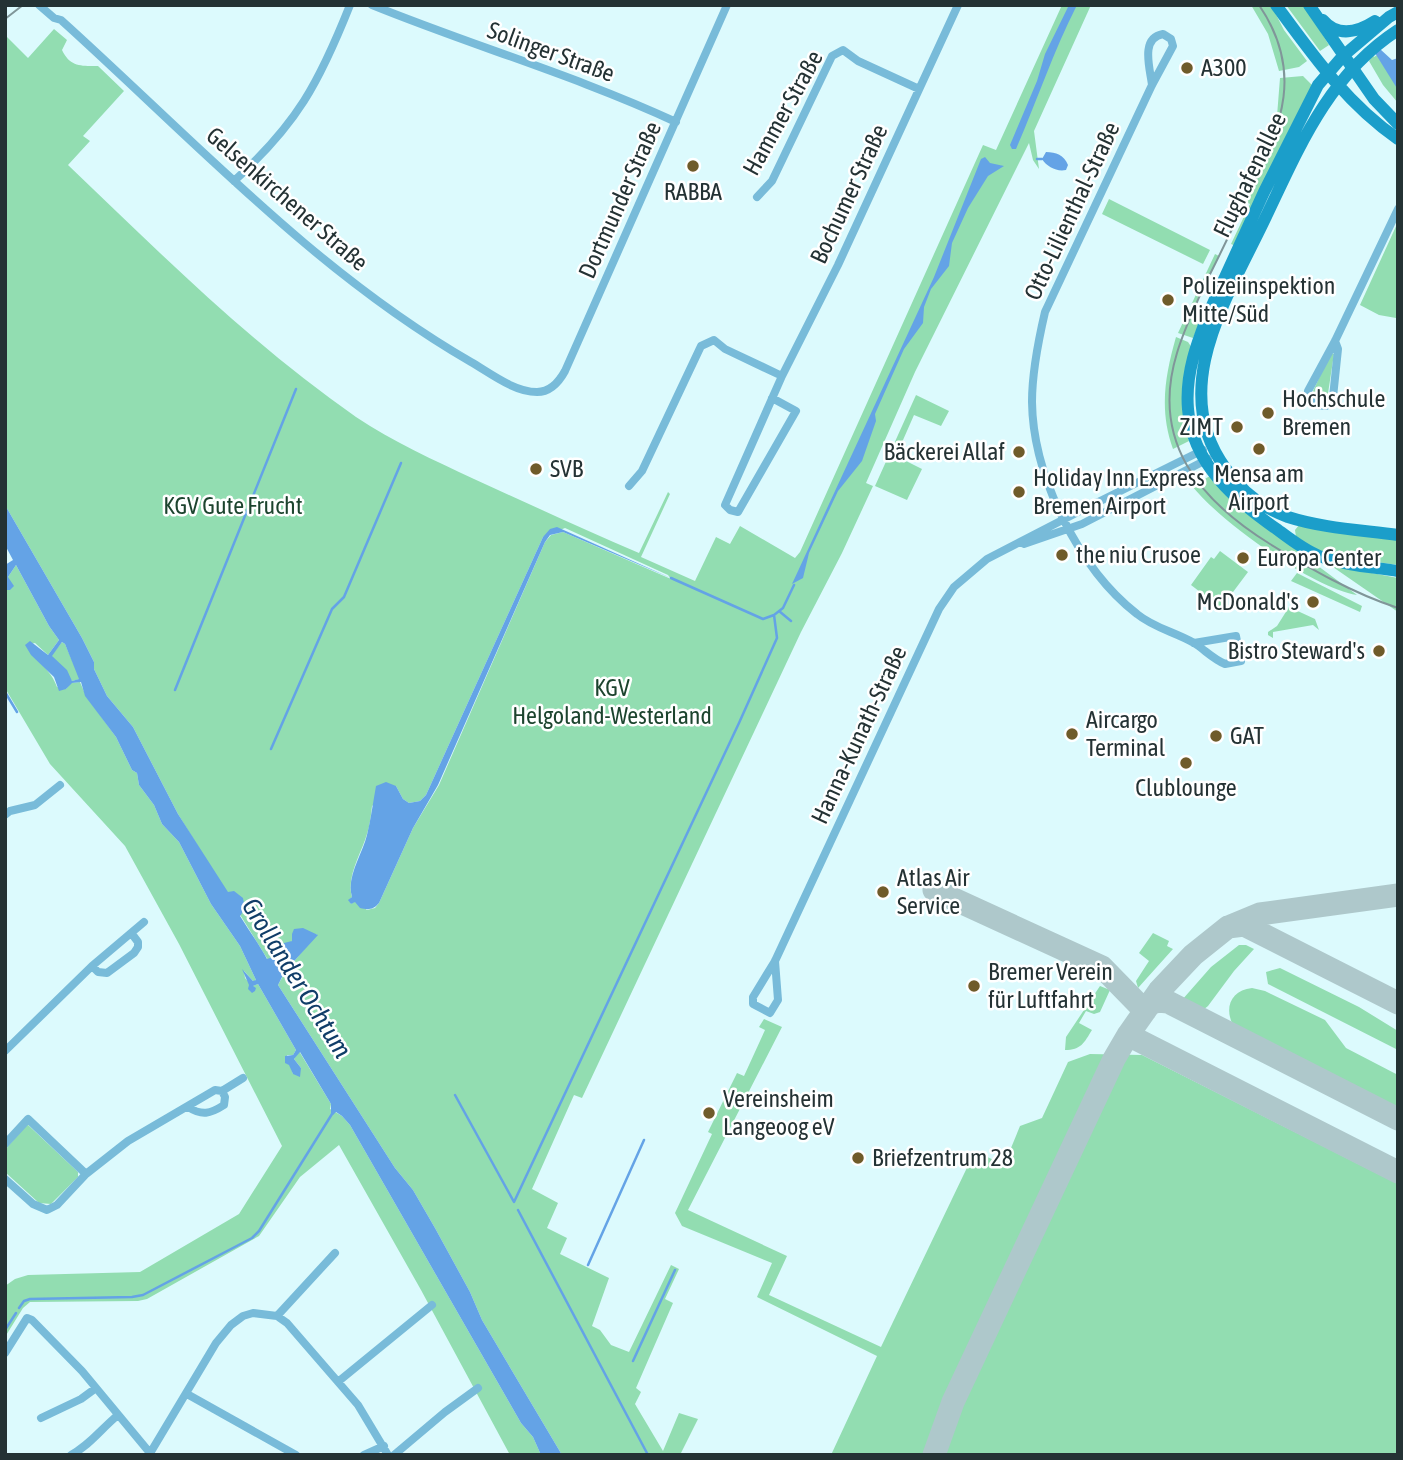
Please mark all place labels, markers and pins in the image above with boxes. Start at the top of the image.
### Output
place label: A300 [1201,54,1247,81]
marker: A300 [1179,60,1195,76]
marker: RABBA [685,158,701,174]
place label: RABBA [664,178,722,205]
place label: Polizeiinspektion Mitte/Süd [1182,272,1335,327]
marker: Polizeiinspektion Mitte/Süd [1160,292,1176,308]
place label: Hochschule Bremen [1282,385,1385,440]
marker: Hochschule Bremen [1260,405,1276,421]
place label: ZIMT [1179,413,1223,440]
marker: ZIMT [1229,419,1245,435]
place label: Bäckerei Allaf [884,438,1005,465]
marker: Mensa am Airport [1251,441,1267,457]
marker: Bäckerei Allaf [1011,444,1027,460]
place label: SVB [550,455,584,482]
place label: Mensa am Airport [1214,460,1304,515]
marker: SVB [528,461,544,477]
place label: Holiday Inn Express Bremen Airport [1033,464,1205,519]
marker: Holiday Inn Express Bremen Airport [1011,484,1027,500]
place label: the niu Crusoe [1076,541,1201,568]
place label: Europa Center [1257,544,1382,571]
marker: the niu Crusoe [1054,547,1070,563]
marker: Europa Center [1235,550,1251,566]
place label: McDonald's [1197,588,1299,615]
marker: McDonald's [1305,594,1321,610]
place label: Bistro Steward's [1228,637,1365,664]
marker: Bistro Steward's [1371,643,1387,659]
place label: Aircargo Terminal [1086,706,1166,761]
place label: GAT [1230,722,1265,749]
marker: Aircargo Terminal [1064,726,1080,742]
marker: GAT [1208,728,1224,744]
marker: Clublounge [1178,755,1194,771]
place label: Clublounge [1135,774,1237,801]
place label: Atlas Air Service [897,864,970,919]
marker: Atlas Air Service [875,884,891,900]
place label: Bremer Verein für Luftfahrt [988,958,1113,1013]
marker: Bremer Verein für Luftfahrt [966,978,982,994]
place label: Vereinsheim Langeoog eV [723,1085,835,1140]
marker: Vereinsheim Langeoog eV [701,1105,717,1121]
place label: Briefzentrum 28 [872,1144,1013,1171]
marker: Briefzentrum 28 [850,1150,866,1166]

